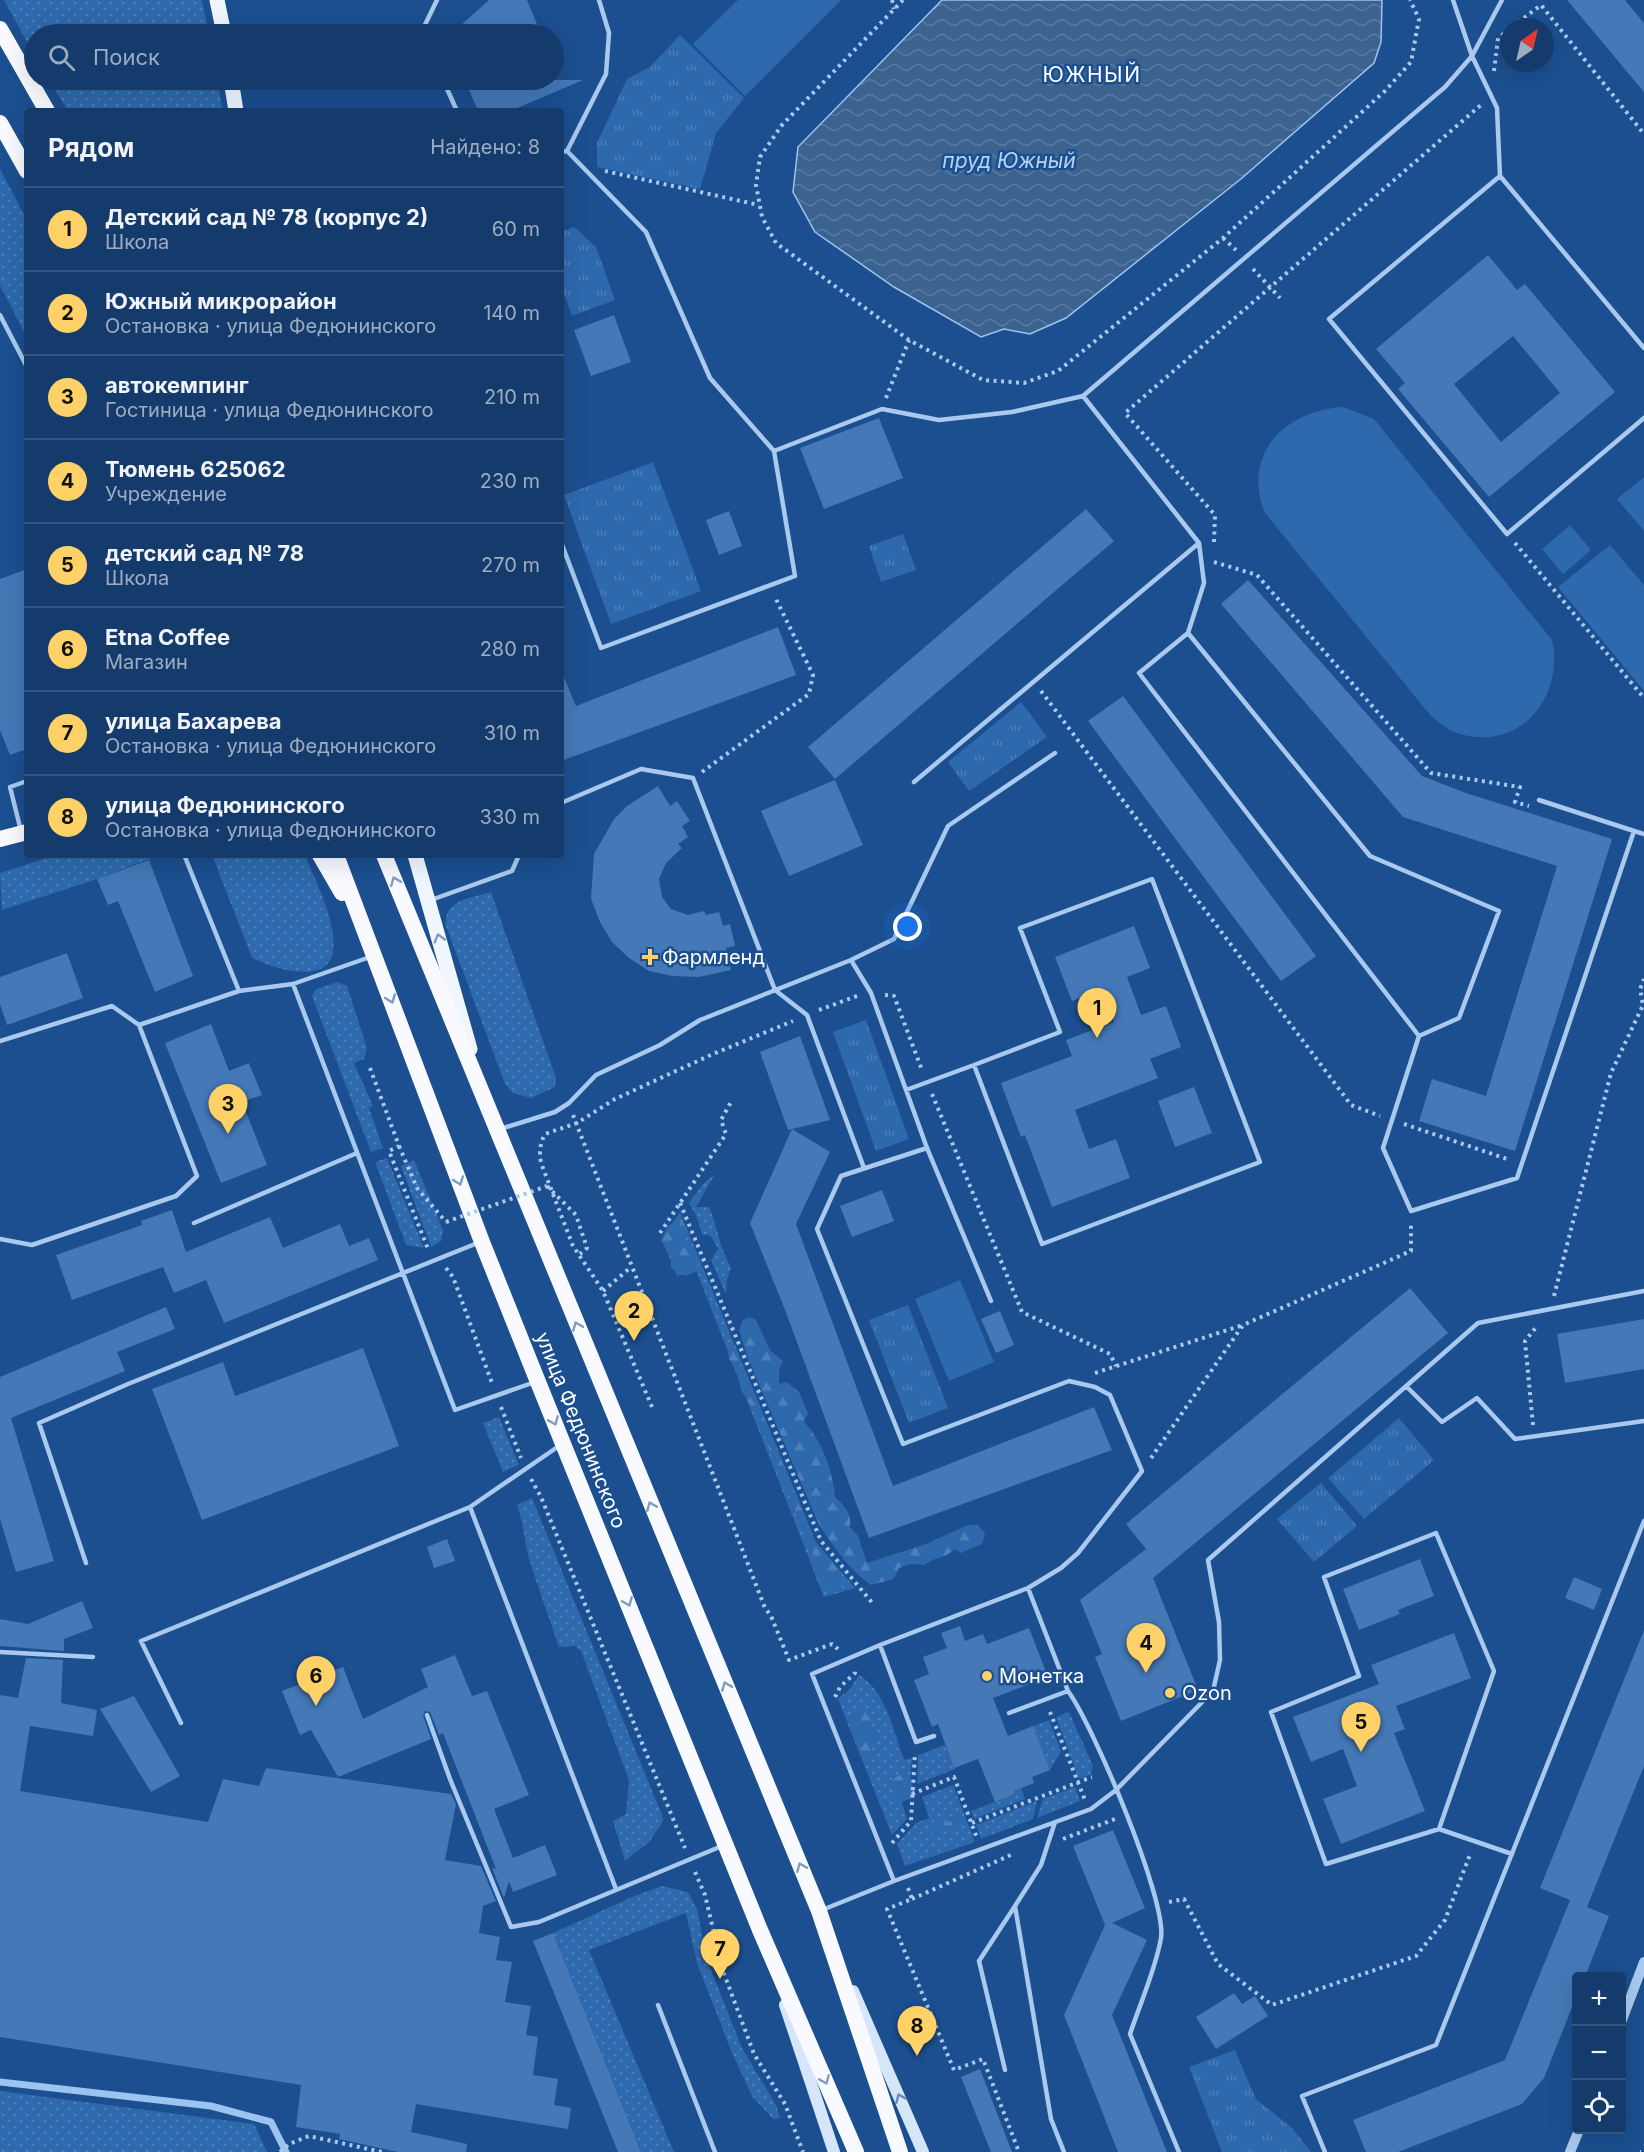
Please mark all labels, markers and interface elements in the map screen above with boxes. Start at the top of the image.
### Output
north arrow [1500,18,1554,72]
search box [24,24,564,90]
icon: search [45,41,78,74]
text: Поиск [93,44,160,70]
district label: ЮЖНЫЙ [1043,61,1141,87]
text: Рядом [48,132,134,163]
text: Найдено: 8 [430,135,540,159]
water label: пруд Южный [942,148,1076,173]
text: Детский сад № 78 (корпус 2) [105,204,428,230]
text: 1 [63,217,72,241]
text: 60 m [492,217,540,241]
text: Школа [105,230,169,254]
text: Южный микрорайон [105,288,337,314]
text: 2 [61,301,74,325]
text: 140 m [483,301,540,325]
text: Остановка · улица Федюнинского [105,314,436,338]
text: автокемпинг [105,372,249,398]
text: 3 [61,385,74,409]
text: 210 m [484,385,540,409]
text: Гостиница · улица Федюнинского [105,398,434,422]
text: Тюмень 625062 [105,456,286,482]
text: 4 [61,469,74,493]
text: 230 m [480,469,540,493]
text: Учреждение [105,482,227,506]
text: детский сад № 78 [105,540,304,566]
text: 5 [61,553,74,577]
text: 270 m [481,553,540,577]
text: Школа [105,566,169,590]
text: Etna Coffee [105,624,230,650]
text: 6 [61,637,74,661]
text: 280 m [480,637,540,661]
text: Магазин [105,650,188,674]
text: улица Бахарева [105,708,282,734]
text: 7 [62,721,73,745]
text: 310 m [484,721,540,745]
text: Остановка · улица Федюнинского [105,734,436,758]
text: улица Федюнинского [105,792,345,818]
text: 8 [61,805,74,829]
text: 330 m [480,805,540,829]
text: Остановка · улица Федюнинского [105,818,436,842]
one-way arrow [389,876,402,887]
your location [893,912,922,941]
one-way arrow [434,933,446,944]
place label: Фармленд [662,945,765,969]
marker: Фармленд [643,950,657,964]
pin: 1 [1078,988,1116,1038]
one-way arrow [384,992,396,1003]
pin: 3 [208,1084,248,1134]
one-way arrow [452,1175,465,1186]
pin: 2 [614,1292,654,1341]
one-way arrow [572,1321,584,1332]
street label: улица Федюнинского [531,1328,631,1532]
one-way arrow [547,1415,559,1426]
one-way arrow [646,1502,658,1513]
one-way arrow [621,1595,633,1606]
pin: 4 [1126,1624,1166,1673]
pin: 6 [296,1656,336,1706]
place label: Монетка [999,1664,1084,1688]
marker: Монетка [980,1669,994,1683]
place label: Ozon [1182,1681,1232,1705]
one-way arrow [721,1682,733,1693]
marker: Ozon [1163,1686,1177,1700]
pin: 5 [1342,1702,1380,1752]
one-way arrow [796,1862,808,1873]
pin: 7 [700,1930,740,1979]
map controls [1572,1972,1626,2134]
button: + [1572,1972,1626,2026]
pin: 8 [898,2006,936,2056]
button: − [1572,2026,1626,2080]
one-way arrow [817,2073,829,2084]
button: locate [1572,2080,1626,2134]
one-way arrow [895,2094,907,2105]

